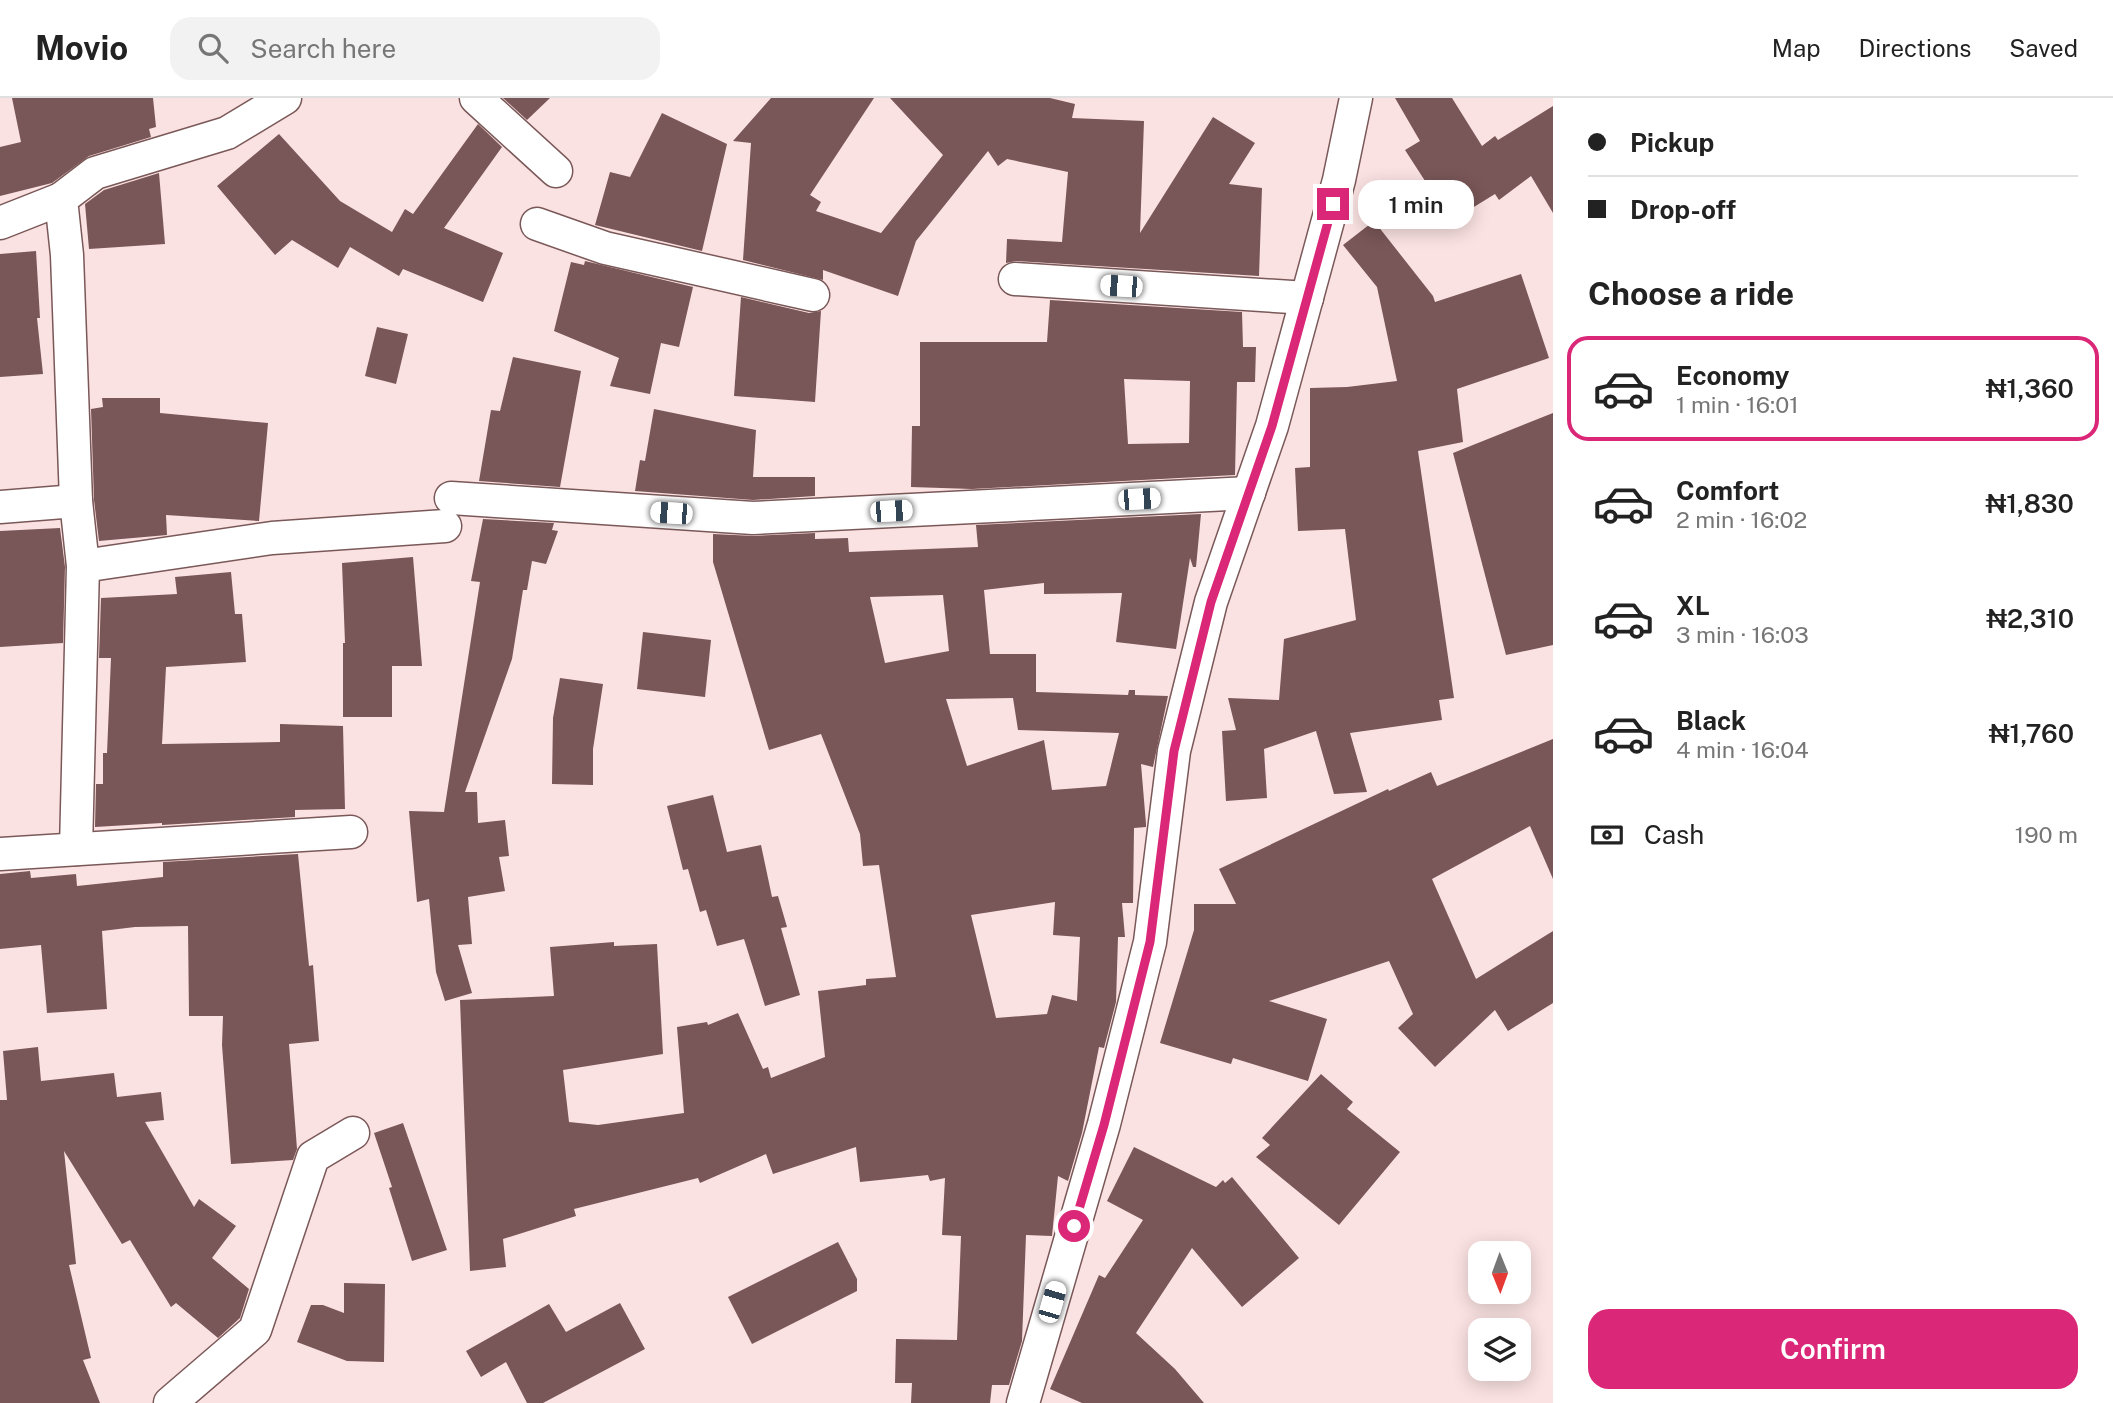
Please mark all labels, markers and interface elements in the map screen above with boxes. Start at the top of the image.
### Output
search box [170,17,660,80]
text: Movio [35,29,128,67]
icon: search [194,29,232,67]
text: Search here [250,33,396,64]
text: Map [1772,34,1821,62]
text: Directions [1859,34,1971,62]
text: Saved [2009,34,2078,62]
text: Pickup [1630,127,1714,158]
callout: 1 min [1358,180,1473,228]
route end [1317,188,1349,220]
text: 1 min [1389,191,1443,218]
text: Drop-off [1630,194,1736,225]
car [1100,274,1143,298]
text: Choose a ride [1588,275,1794,312]
icon: car [1592,357,1655,420]
text: Economy [1676,360,1789,391]
text: ₦1,360 [1986,373,2074,404]
text: 1 min · 16:01 [1676,391,1799,418]
icon: car [1592,472,1655,535]
text: Comfort [1676,475,1779,506]
car [1118,487,1161,511]
text: ₦1,830 [1985,488,2074,519]
car [870,499,913,523]
car [650,501,693,525]
text: 2 min · 16:02 [1676,506,1807,533]
icon: car [1592,587,1655,650]
text: XL [1676,590,1710,621]
text: ₦2,310 [1986,603,2074,634]
text: 3 min · 16:03 [1676,621,1809,648]
icon: car [1592,702,1655,765]
text: Black [1676,705,1746,736]
text: ₦1,760 [1989,718,2074,749]
text: 4 min · 16:04 [1676,736,1809,763]
icon: cash [1588,816,1626,854]
text: Cash [1644,819,1704,850]
text: 190 m [2015,821,2078,848]
route start [1058,1210,1090,1242]
north arrow [1468,1241,1531,1304]
map controls [1468,1241,1531,1381]
car [1037,1279,1068,1325]
button: Confirm [1588,1309,2078,1389]
button: layers [1468,1318,1531,1381]

